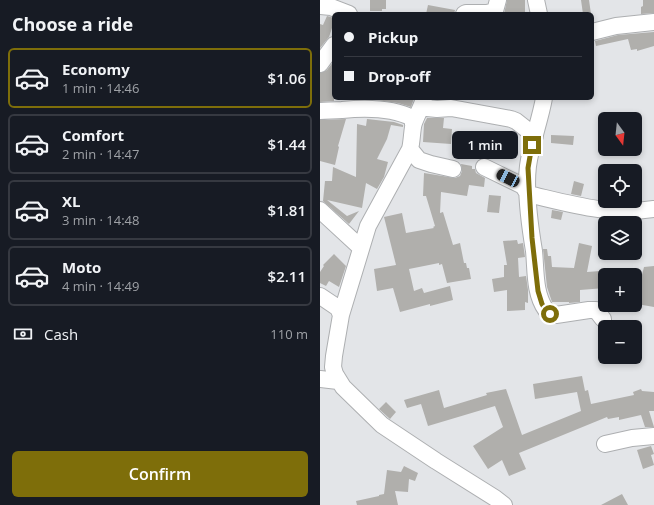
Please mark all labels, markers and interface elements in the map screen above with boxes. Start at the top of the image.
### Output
text: Choose a ride [12,12,133,36]
text: Pickup [368,27,418,47]
text: Economy [62,59,130,79]
icon: car [14,60,50,96]
text: Drop-off [368,66,430,86]
text: $1.06 [268,68,306,88]
text: 1 min · 14:46 [62,79,139,97]
north arrow [598,112,642,156]
map controls [598,112,642,364]
text: Comfort [62,125,124,145]
icon: car [14,126,50,162]
callout: 1 min [452,131,518,159]
text: $1.44 [268,134,306,154]
text: 1 min [467,136,503,154]
route end [523,136,541,154]
text: 2 min · 14:47 [62,145,139,163]
button: locate [598,164,642,208]
car [495,167,521,189]
text: XL [62,191,80,211]
icon: car [14,192,50,228]
text: $1.81 [268,200,306,220]
text: 3 min · 14:48 [62,211,139,229]
button: layers [598,216,642,260]
text: Moto [62,257,101,277]
icon: car [14,258,50,294]
text: $2.11 [268,266,306,286]
button: + [598,268,642,312]
text: 4 min · 14:49 [62,277,139,295]
route start [541,305,559,323]
button: − [598,320,642,364]
icon: cash [12,323,34,345]
text: Cash [44,324,78,344]
text: 110 m [270,325,308,343]
button: Confirm [12,451,308,497]

